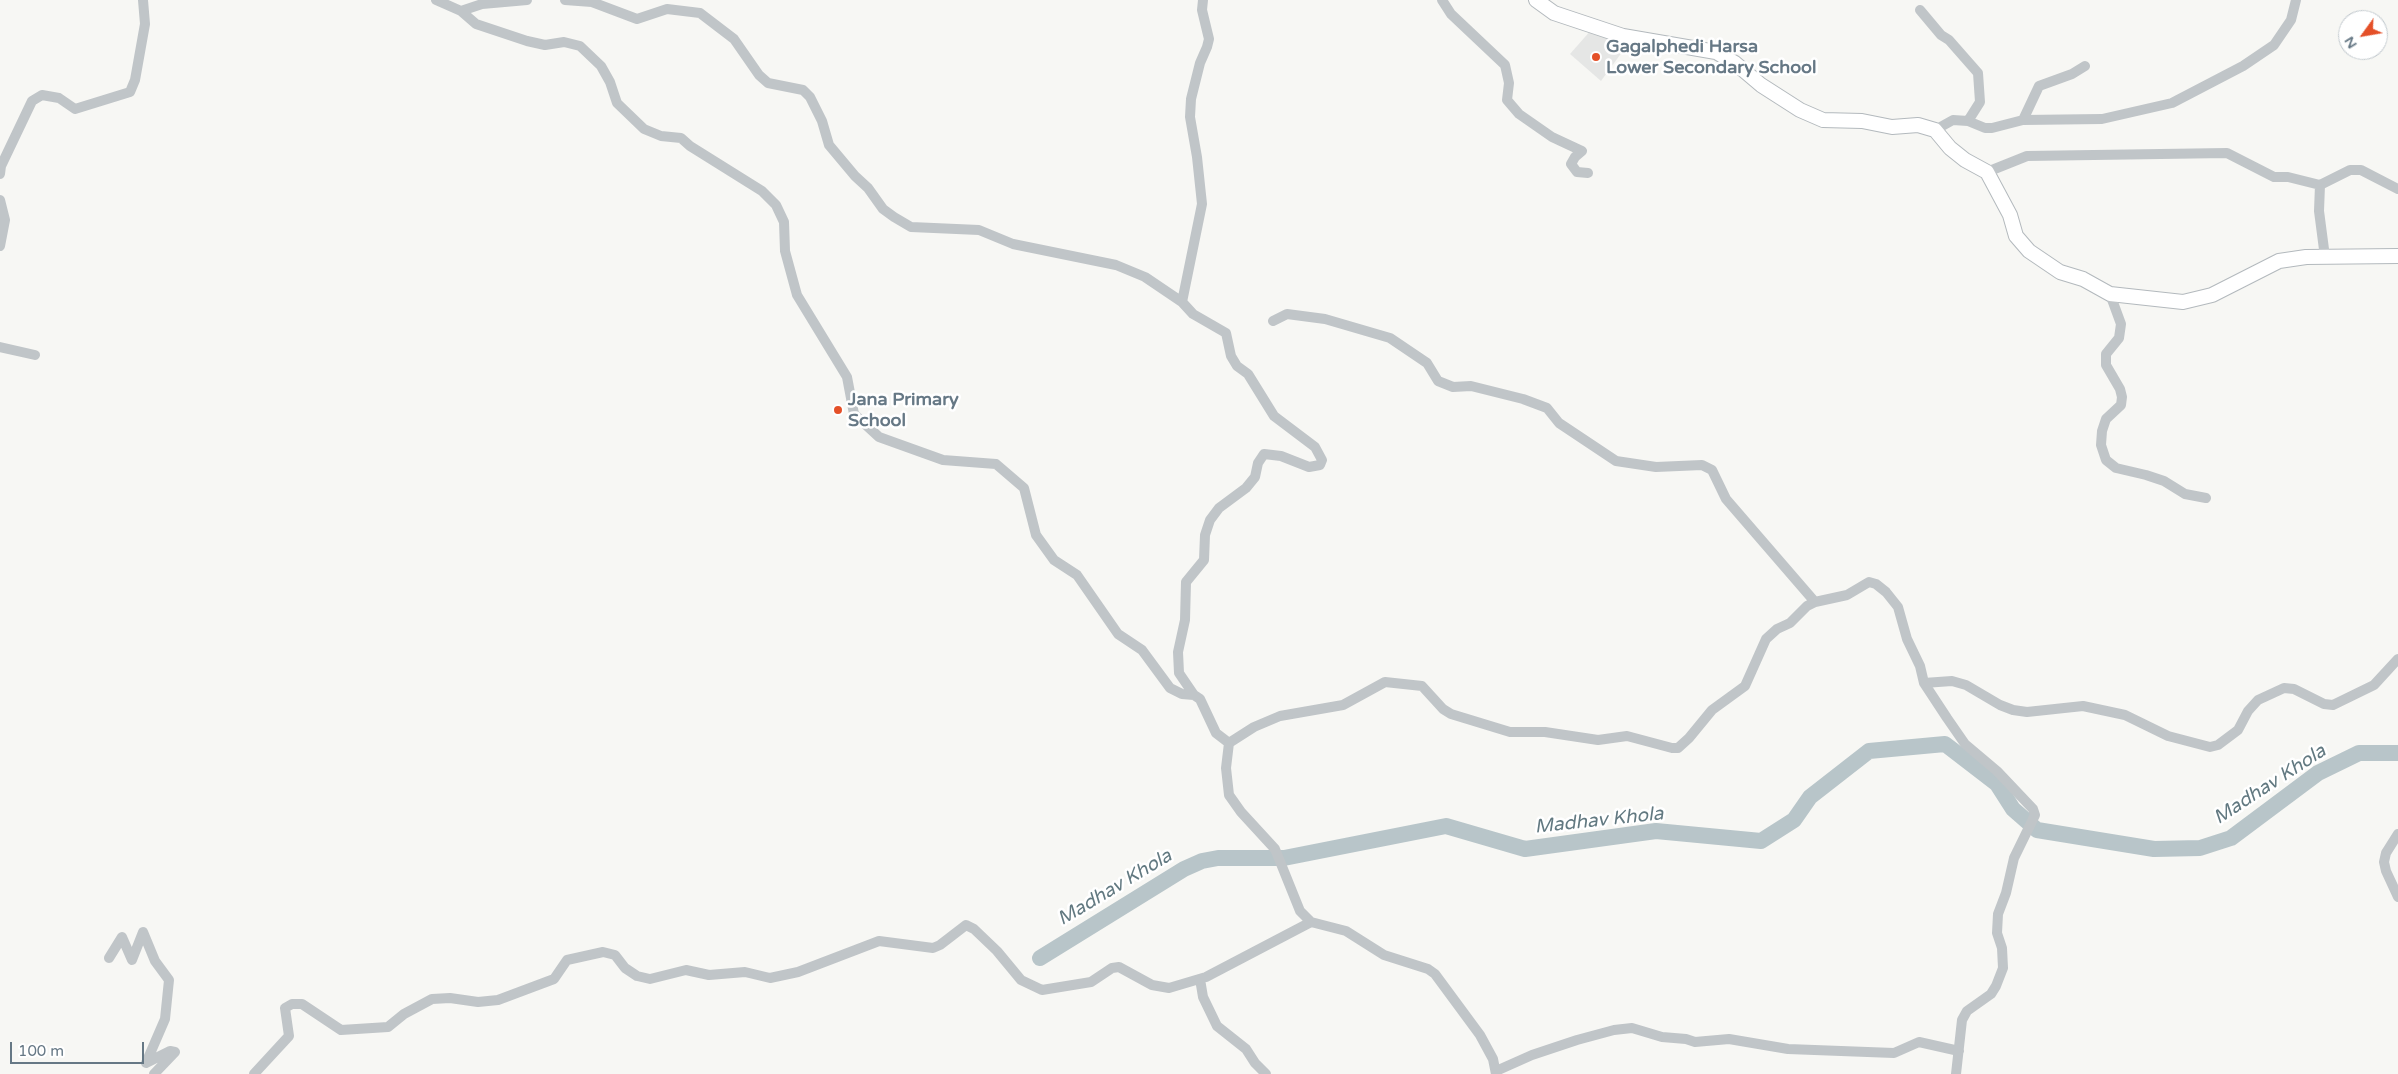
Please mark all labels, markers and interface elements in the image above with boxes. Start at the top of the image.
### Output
north arrow [2338,10,2388,60]
text: N [2341,33,2361,52]
place label: Gagalphedi Harsa Lower Secondary School [1606,36,1817,78]
marker: Gagalphedi Harsa Lower Secondary School [1590,51,1602,63]
place label: Jana Primary School [848,389,959,432]
marker: Jana Primary School [832,404,844,416]
water label: Madhav Khola [2210,740,2330,830]
water label: Madhav Khola [1533,803,1665,839]
water label: Madhav Khola [1054,845,1176,931]
scale bar [12,1032,146,1064]
text: 100 m [18,1042,64,1060]

